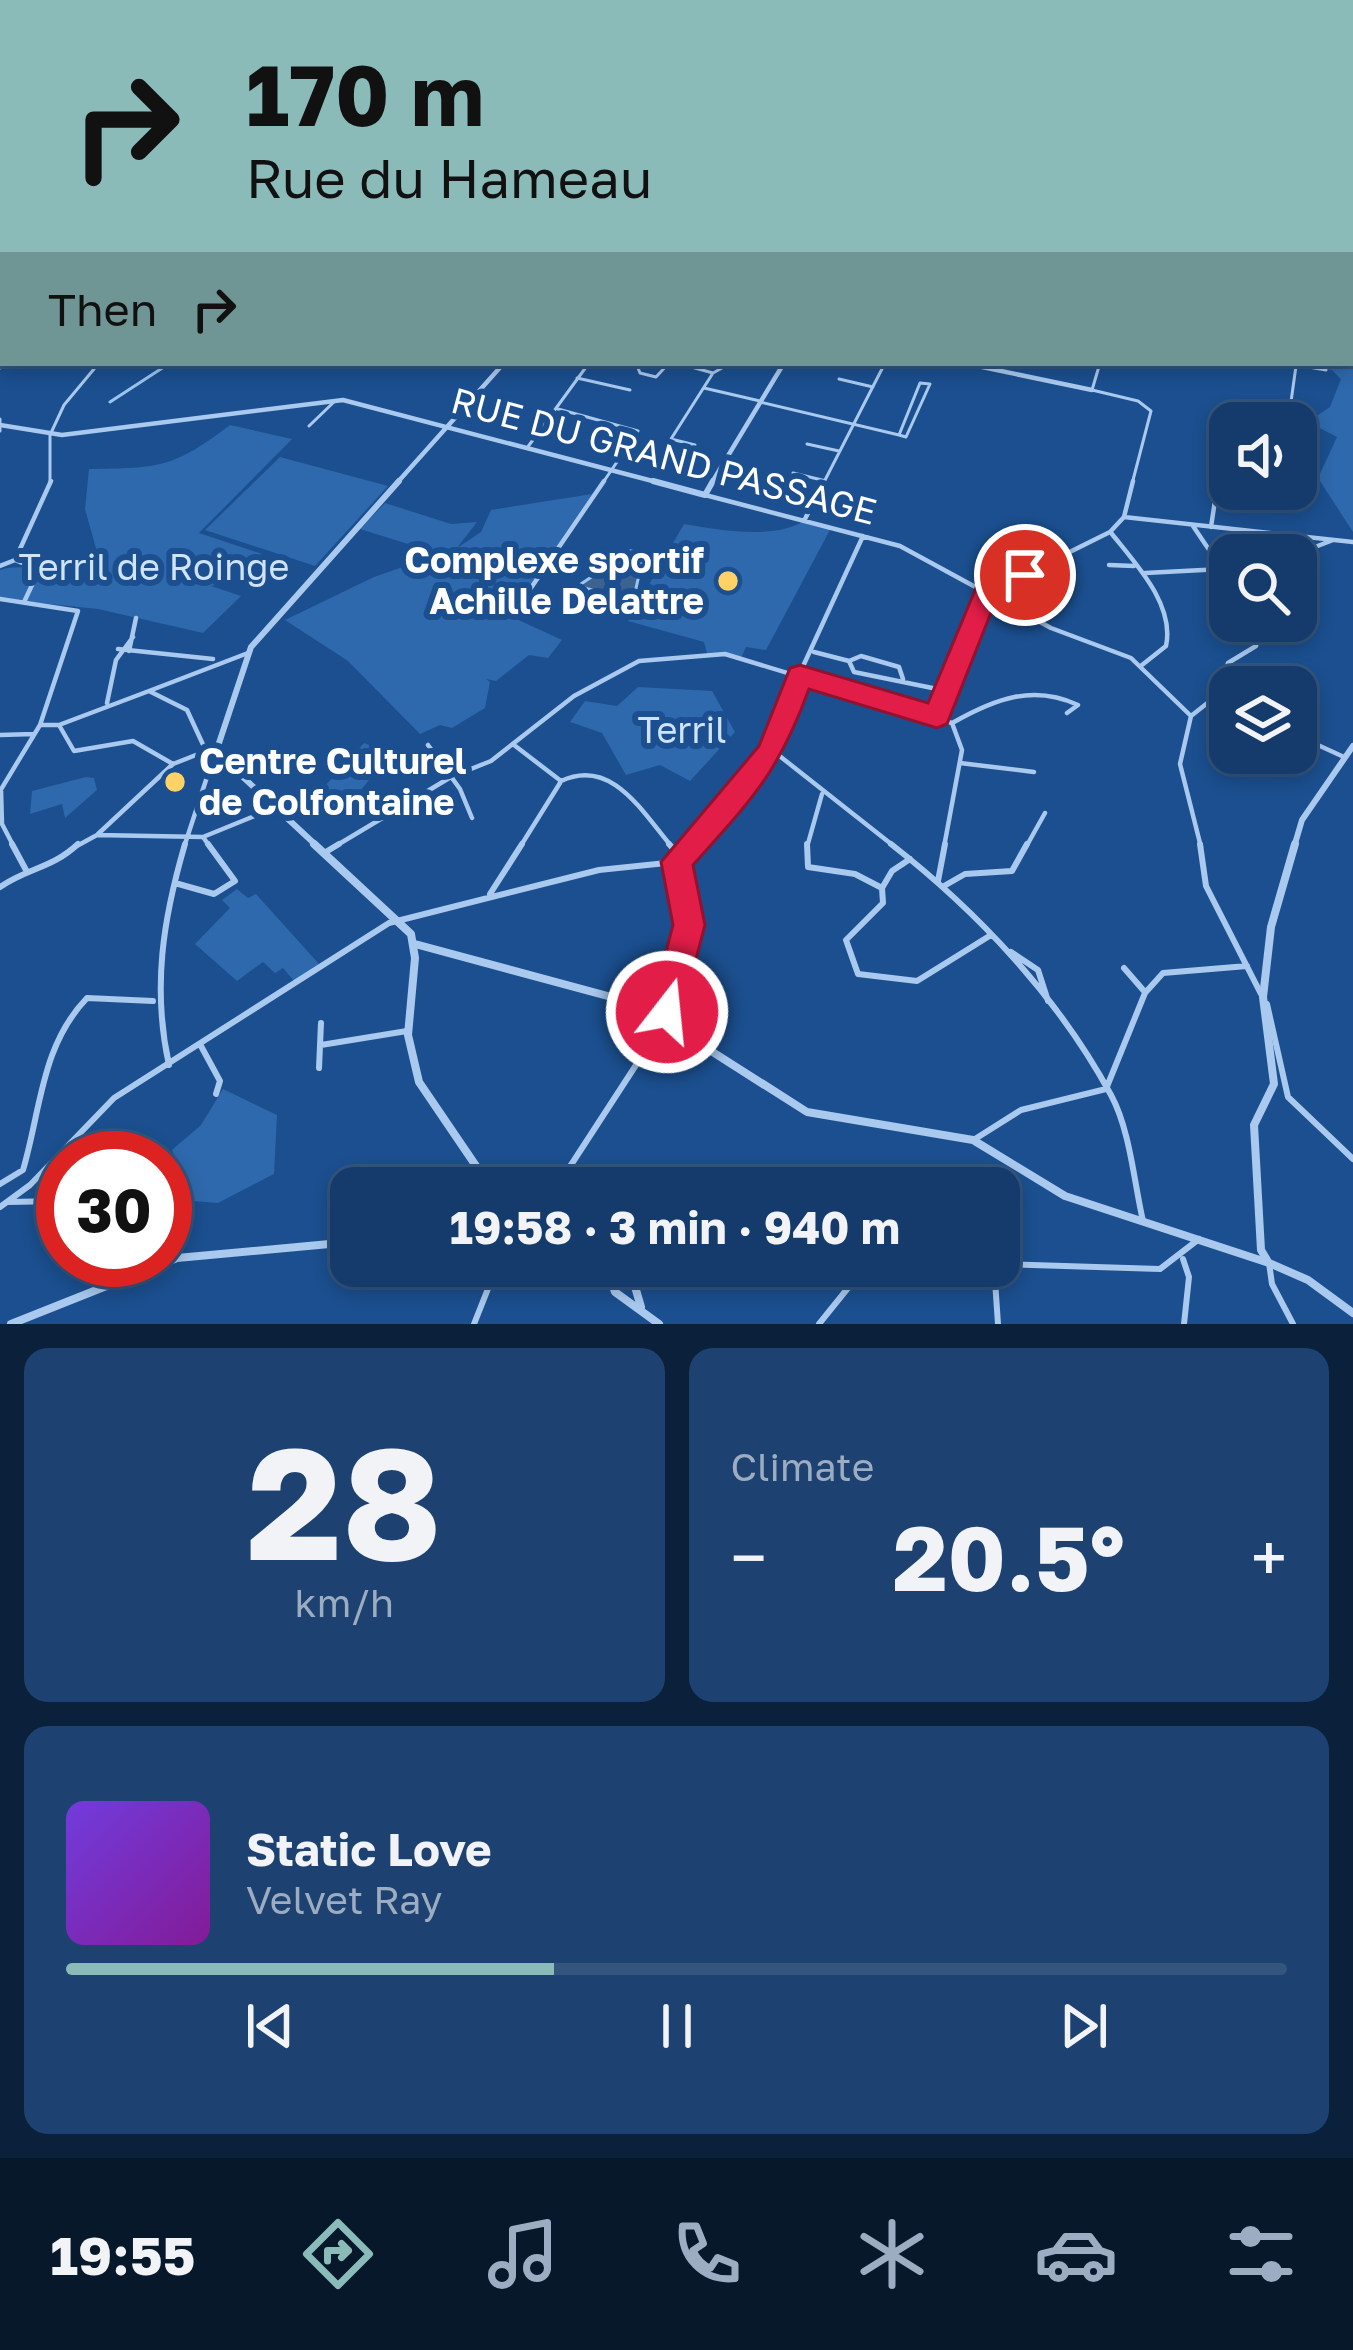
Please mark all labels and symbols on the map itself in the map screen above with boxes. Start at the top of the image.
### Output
street label: RUE DU GRAND PASSAGE [447,378,881,533]
pin [974,524,1076,626]
place label: Complexe sportif Achille Delattre [404,538,704,622]
park label: Terril de Roinge [19,545,289,588]
marker: Complexe sportif Achille Delattre [715,568,741,594]
park label: Terril [637,708,727,751]
place label: Centre Culturel de Colfontaine [199,739,467,823]
marker: Centre Culturel de Colfontaine [162,769,188,795]
position arrow [604,949,730,1075]
speed limit sign: 30 [36,1131,192,1287]

